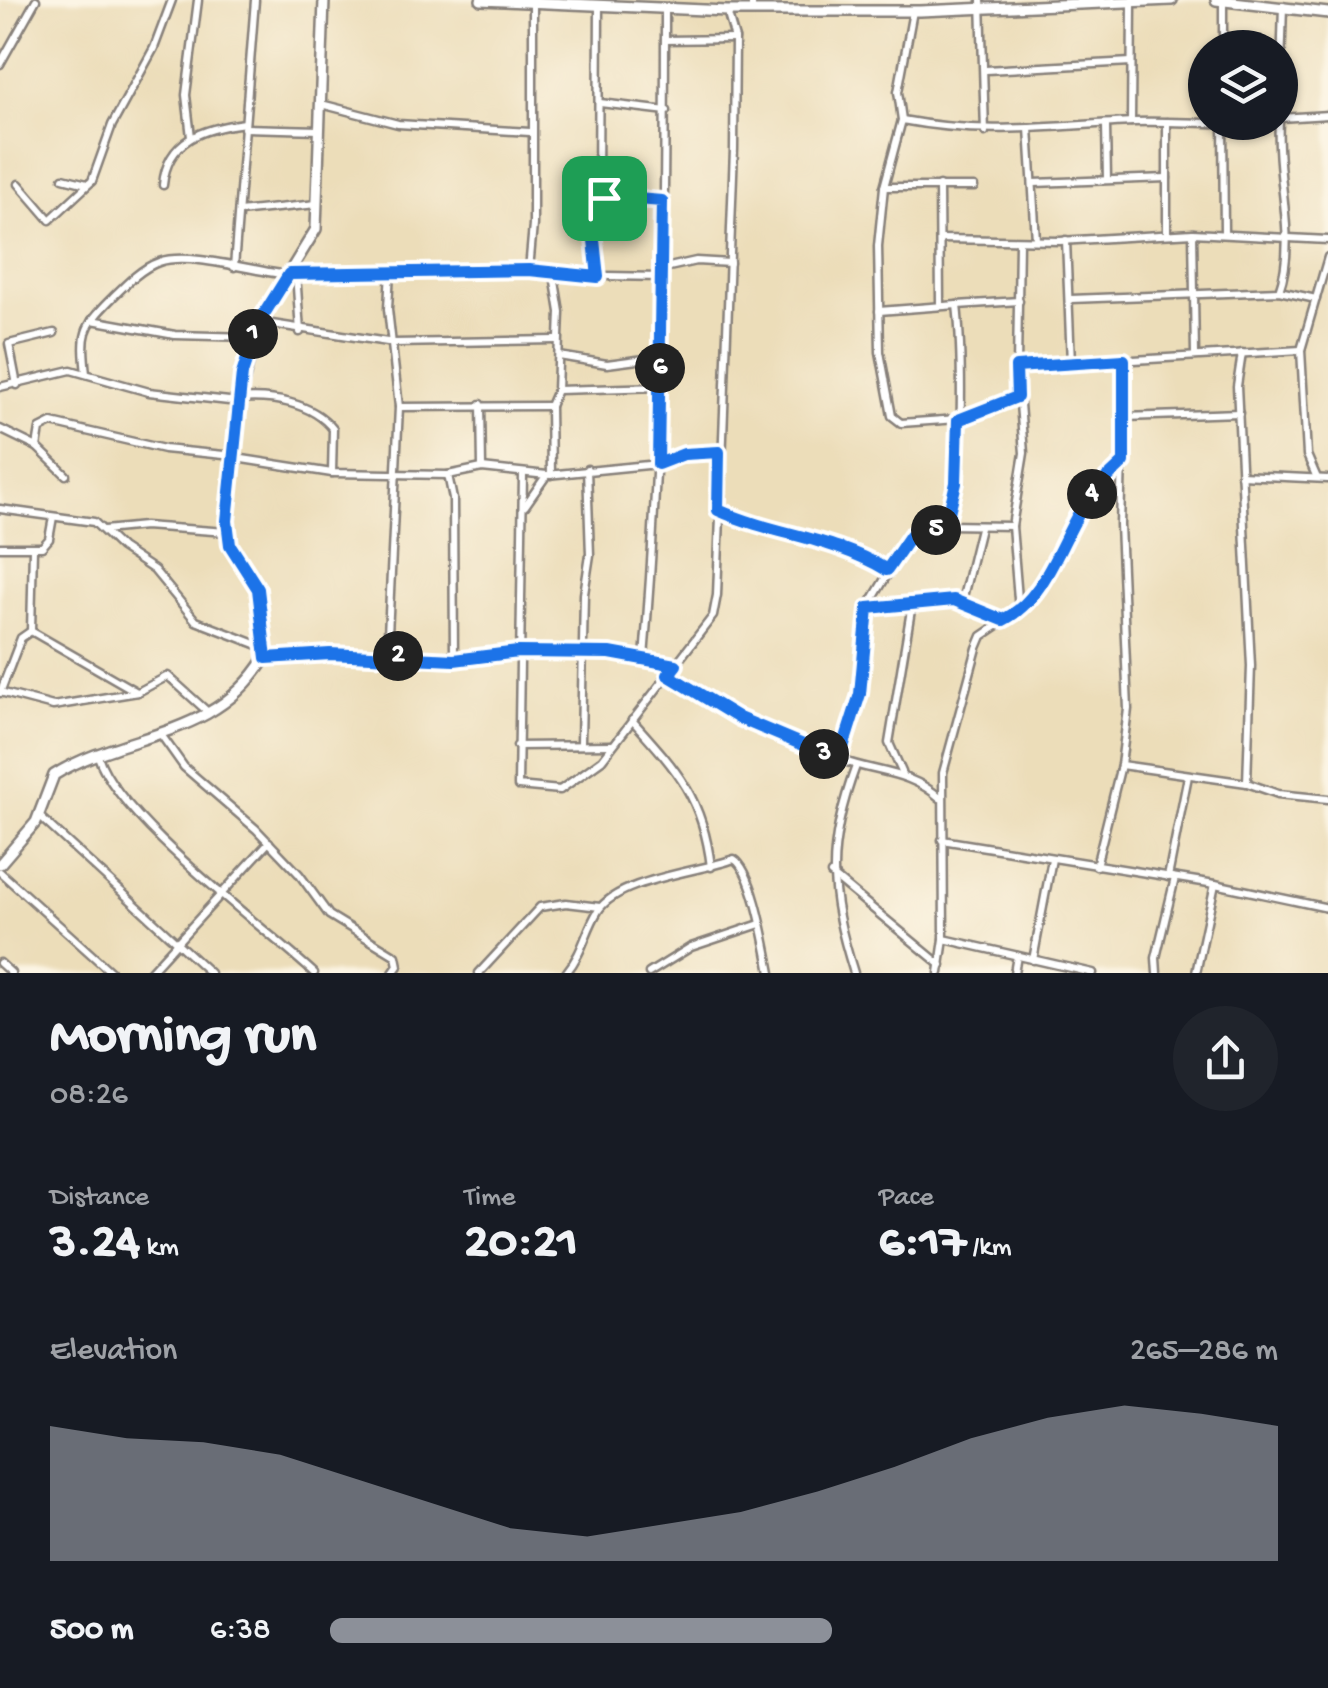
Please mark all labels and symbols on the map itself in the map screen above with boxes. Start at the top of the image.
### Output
pin [562,156,647,241]
pin: 1 [228,309,278,359]
pin: 6 [635,343,685,393]
pin: 4 [1067,469,1117,519]
pin: 5 [911,505,961,555]
pin: 2 [373,631,423,681]
pin: 3 [799,729,849,779]

